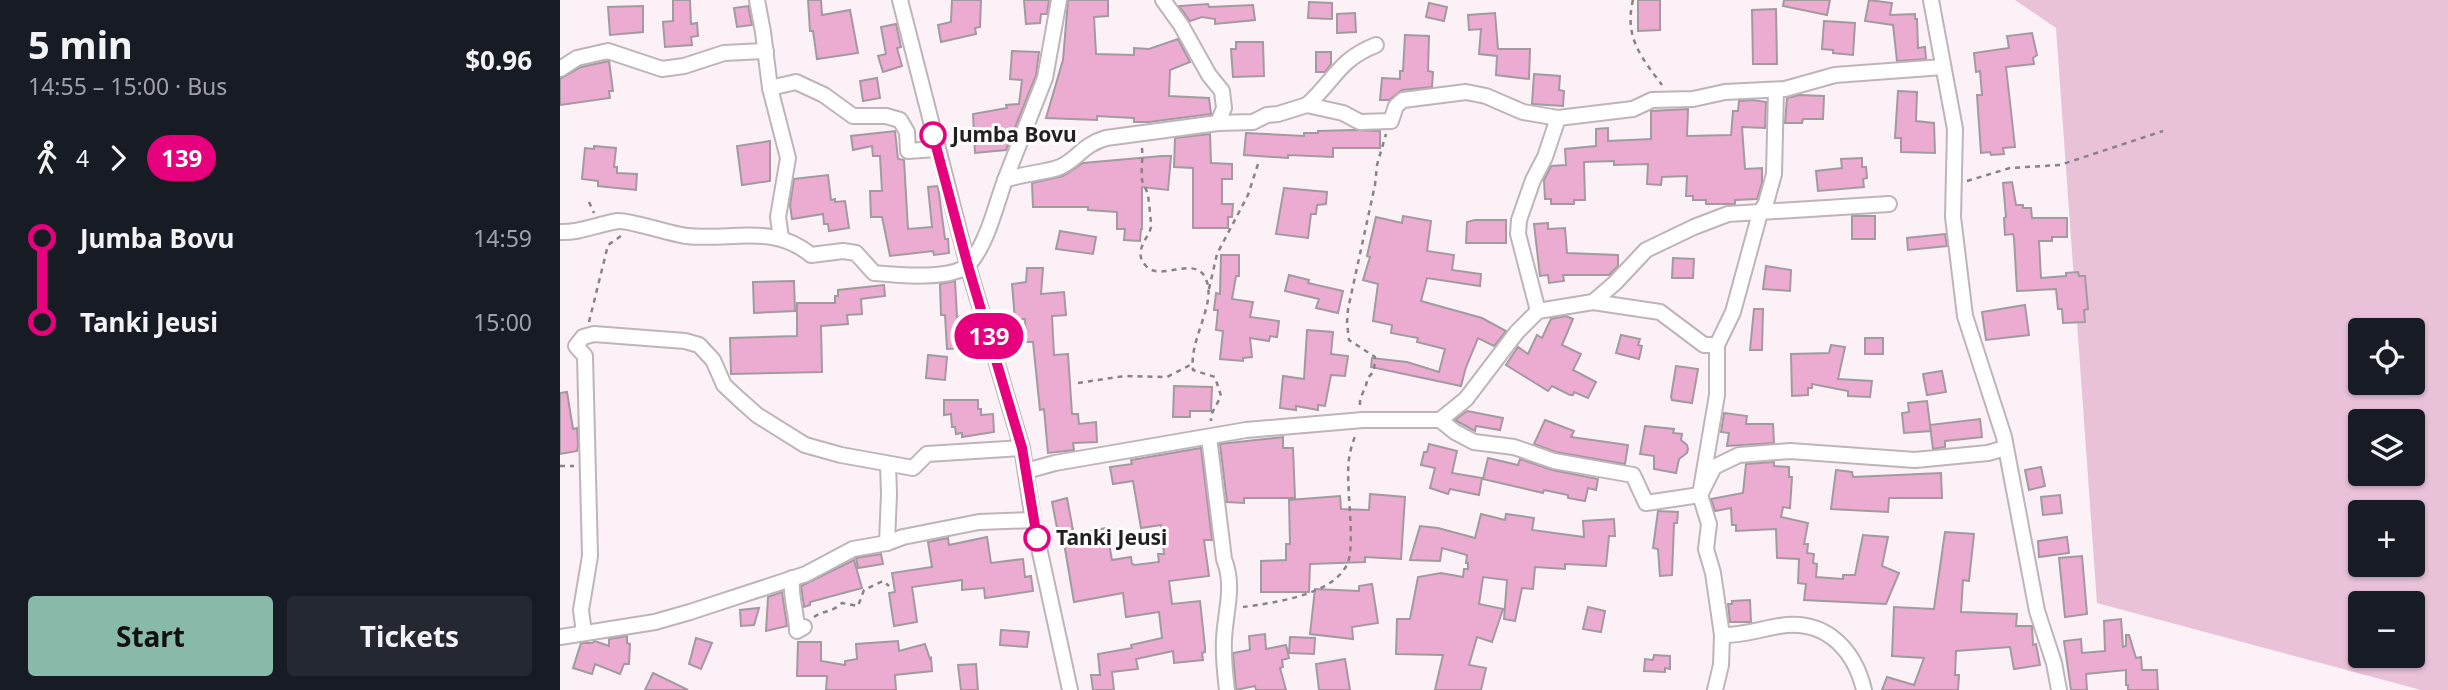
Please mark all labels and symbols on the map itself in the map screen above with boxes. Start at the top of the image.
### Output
place label: Jumba Bovu [950,120,1077,148]
marker: Jumba Bovu [920,122,946,148]
line badge: 139 [949,313,1029,359]
place label: Tanki Jeusi [1056,523,1167,551]
marker: Tanki Jeusi [1024,525,1050,551]

